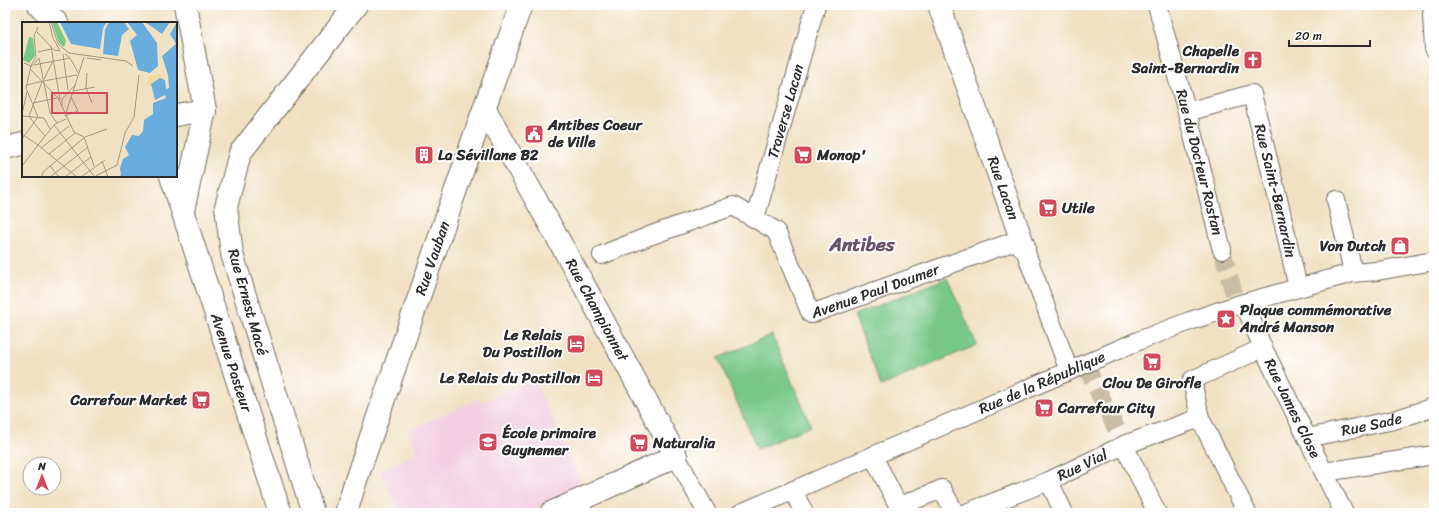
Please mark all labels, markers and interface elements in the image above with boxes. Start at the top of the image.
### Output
inset map [22,22,177,177]
scale bar [1289,22,1370,48]
text: 20 m [1295,25,1322,47]
place label: Chapelle Saint-Bernardin [1130,38,1240,81]
church icon: Chapelle Saint-Bernardin [1242,49,1264,71]
street label: Traverse Lacan [760,61,811,162]
street label: Rue du Docteur Rostan [1168,86,1231,238]
place label: Antibes Coeur de Ville [547,112,644,155]
street label: Rue Saint-Bernardin [1247,121,1304,260]
public building icon: Antibes Coeur de Ville [523,123,545,145]
place label: La Sévillane B2 [438,142,539,168]
place label: Monop' [816,142,866,168]
building icon: La Sévillane B2 [413,144,435,166]
supermarket icon: Monop' [792,144,814,166]
street label: Rue Lacan [980,152,1027,224]
place label: Utile [1062,195,1095,221]
supermarket icon: Utile [1037,197,1059,219]
street label: Rue Vauban [407,218,457,299]
district label: Antibes [829,228,896,261]
place label: Von Dutch [1320,233,1386,259]
shop icon: Von Dutch [1389,235,1411,257]
street label: Rue Ernest Macé [220,245,276,359]
street label: Rue Championnet [558,253,636,367]
street label: Avenue Paul Doumer [807,256,944,326]
place label: Plaque commémorative André Manson [1239,297,1392,340]
street label: Avenue Pasteur [203,308,260,416]
place icon: Plaque commémorative André Manson [1215,308,1237,330]
place label: Le Relais Du Postillon [483,322,563,365]
hotel icon: Le Relais Du Postillon [565,333,587,355]
street label: Rue de la République [974,344,1110,422]
supermarket icon: Clou De Girofle [1141,351,1163,373]
street label: Rue James Close [1257,354,1328,463]
place label: Le Relais du Postillon [440,365,581,391]
hotel icon: Le Relais du Postillon [583,367,605,389]
place label: Clou De Girofle [1102,370,1202,396]
place label: Carrefour Market [69,387,187,413]
supermarket icon: Carrefour Market [190,389,212,411]
place label: Carrefour City [1057,395,1155,421]
supermarket icon: Carrefour City [1033,397,1055,419]
street label: Rue Sade [1339,405,1406,444]
place label: École primaire Guynemer [501,420,597,463]
place label: Naturalia [652,430,716,456]
school or university icon: École primaire Guynemer [477,431,499,453]
supermarket icon: Naturalia [628,432,650,454]
street label: Rue Vial [1053,441,1113,488]
north arrow [22,456,62,496]
text: N [37,457,46,476]

